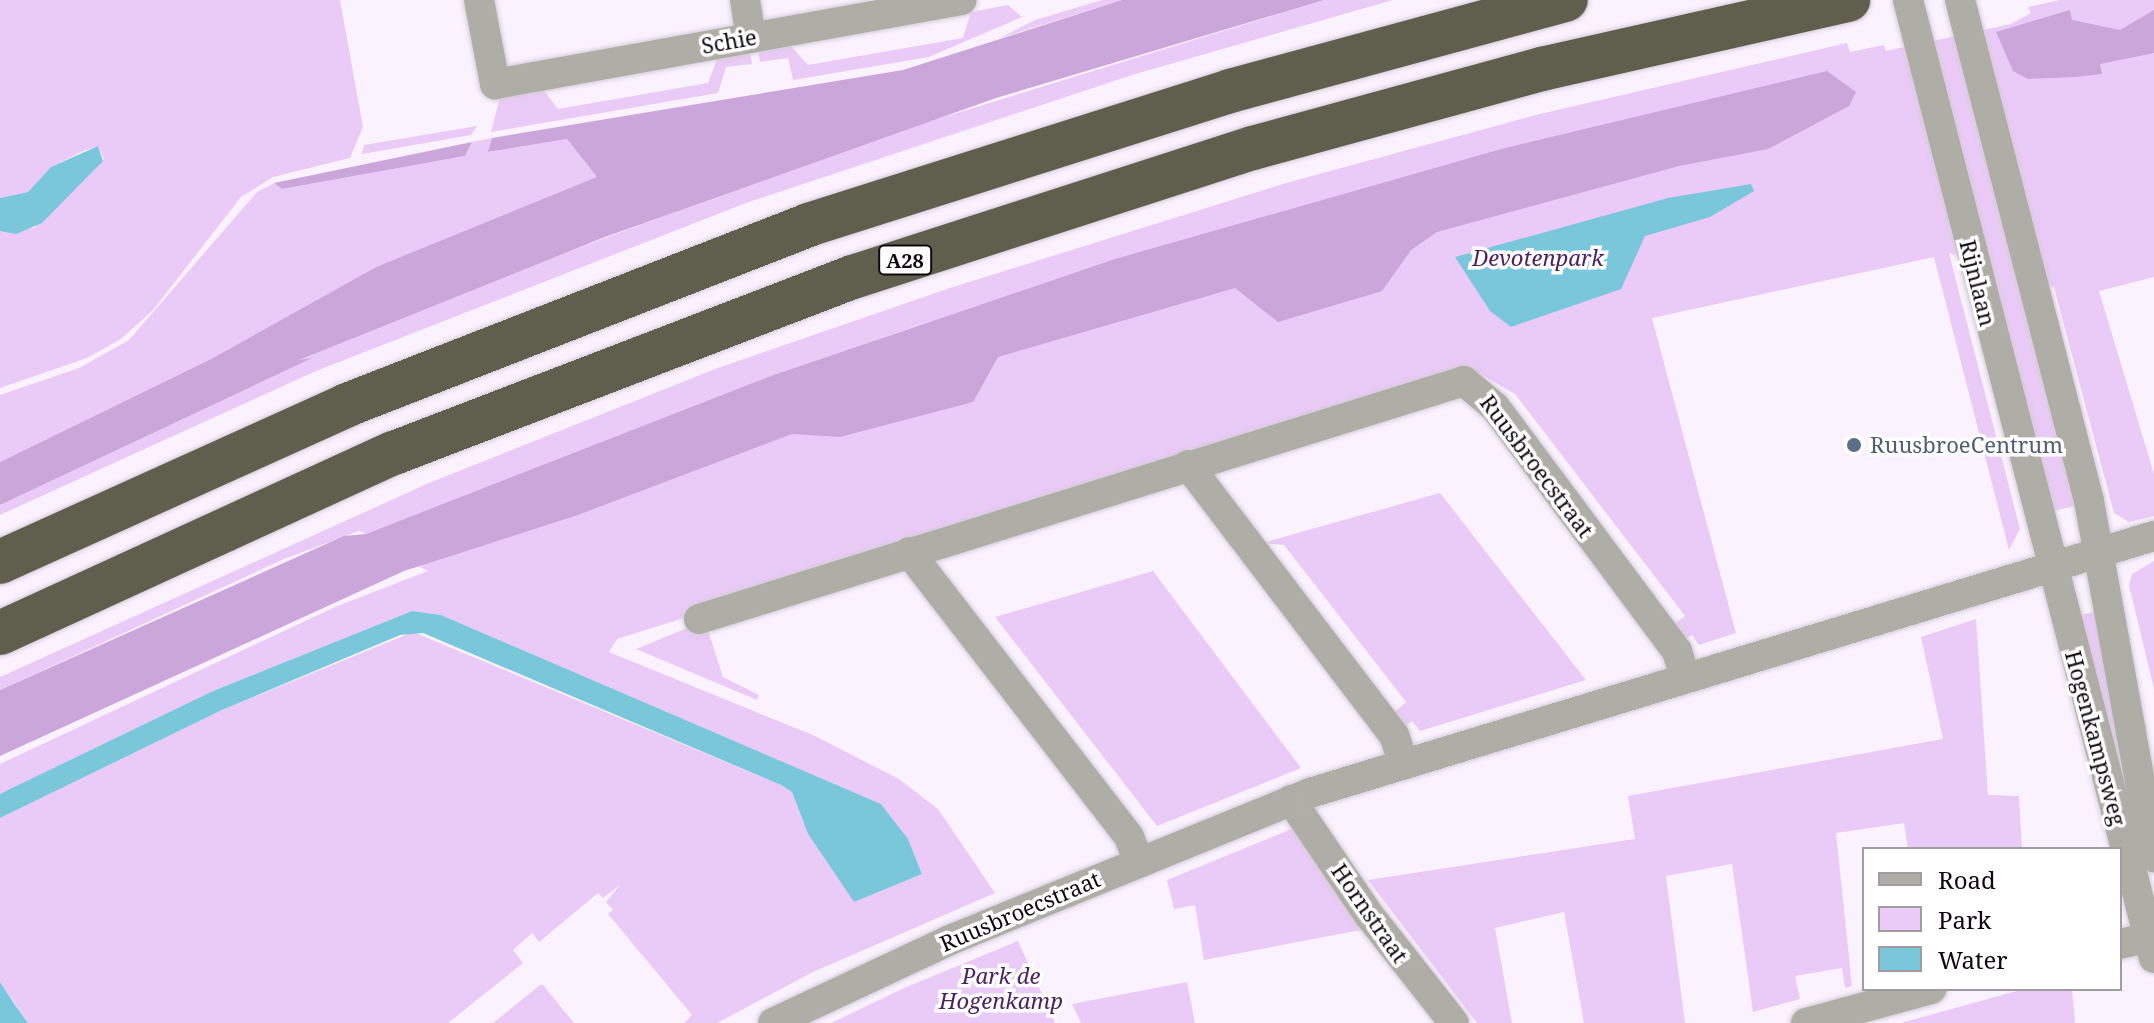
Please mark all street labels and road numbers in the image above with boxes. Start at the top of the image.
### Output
street label: Schie [699,23,759,59]
street label: Rijnlaan [1955,237,2001,329]
road number: A28 [877,244,933,276]
street label: Ruusbroecstraat [1475,390,1599,542]
street label: Hogenkampsweg [2060,648,2132,828]
street label: Hornstraat [1326,858,1414,968]
street label: Ruusbroecstraat [936,865,1104,957]

